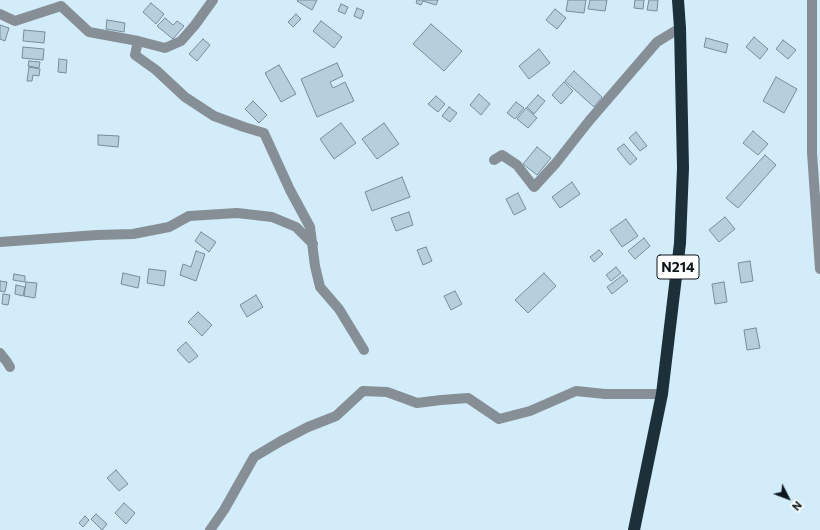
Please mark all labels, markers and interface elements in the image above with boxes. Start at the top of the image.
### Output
road number: N214 [657,255,699,279]
north arrow [768,478,808,518]
text: N [790,499,805,514]

